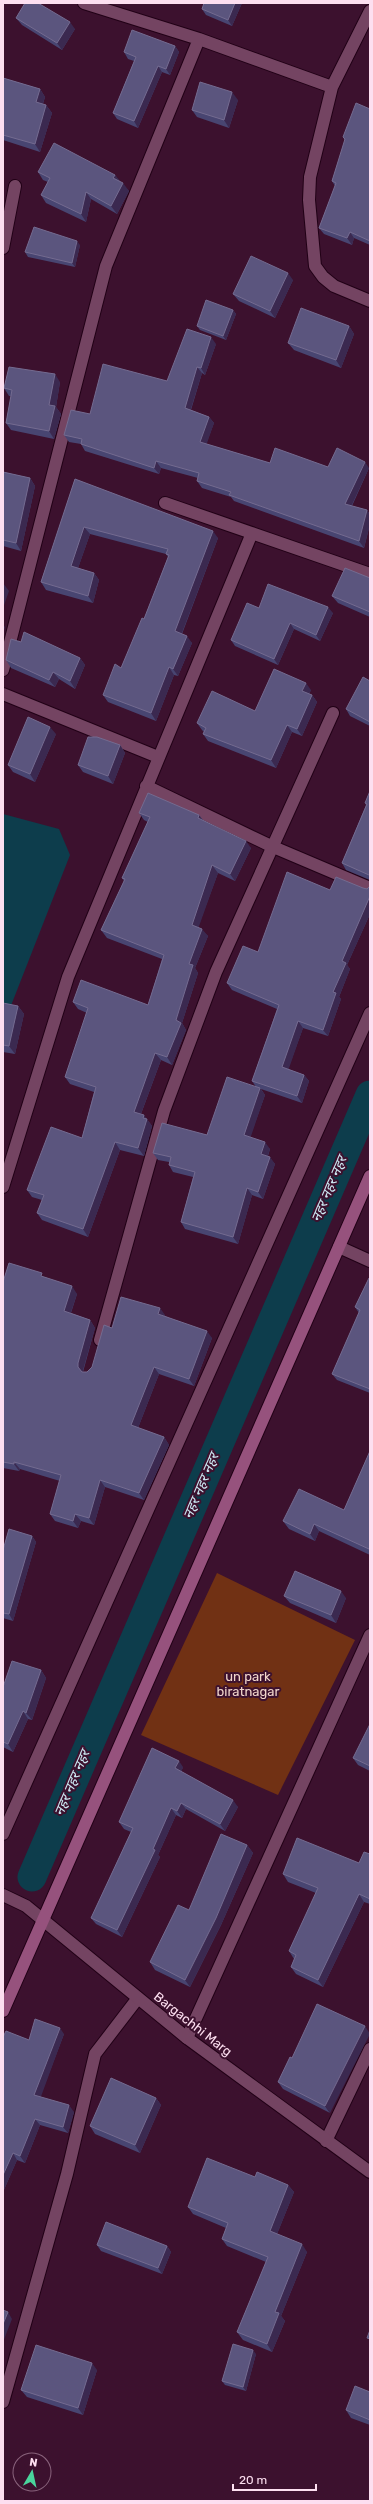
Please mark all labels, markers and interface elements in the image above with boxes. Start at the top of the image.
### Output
water label: नहर नहर नहर [308,1151,352,1224]
water label: नहर नहर नहर [180,1448,224,1521]
park label: un park biratnagar [217,1669,279,1700]
water label: नहर नहर नहर [51,1745,95,1818]
street label: Bargachhi Marg [150,1989,235,2060]
north arrow [12,2452,52,2492]
text: N [29,2456,38,2470]
scale bar [233,2466,316,2492]
text: 20 m [239,2473,267,2487]

